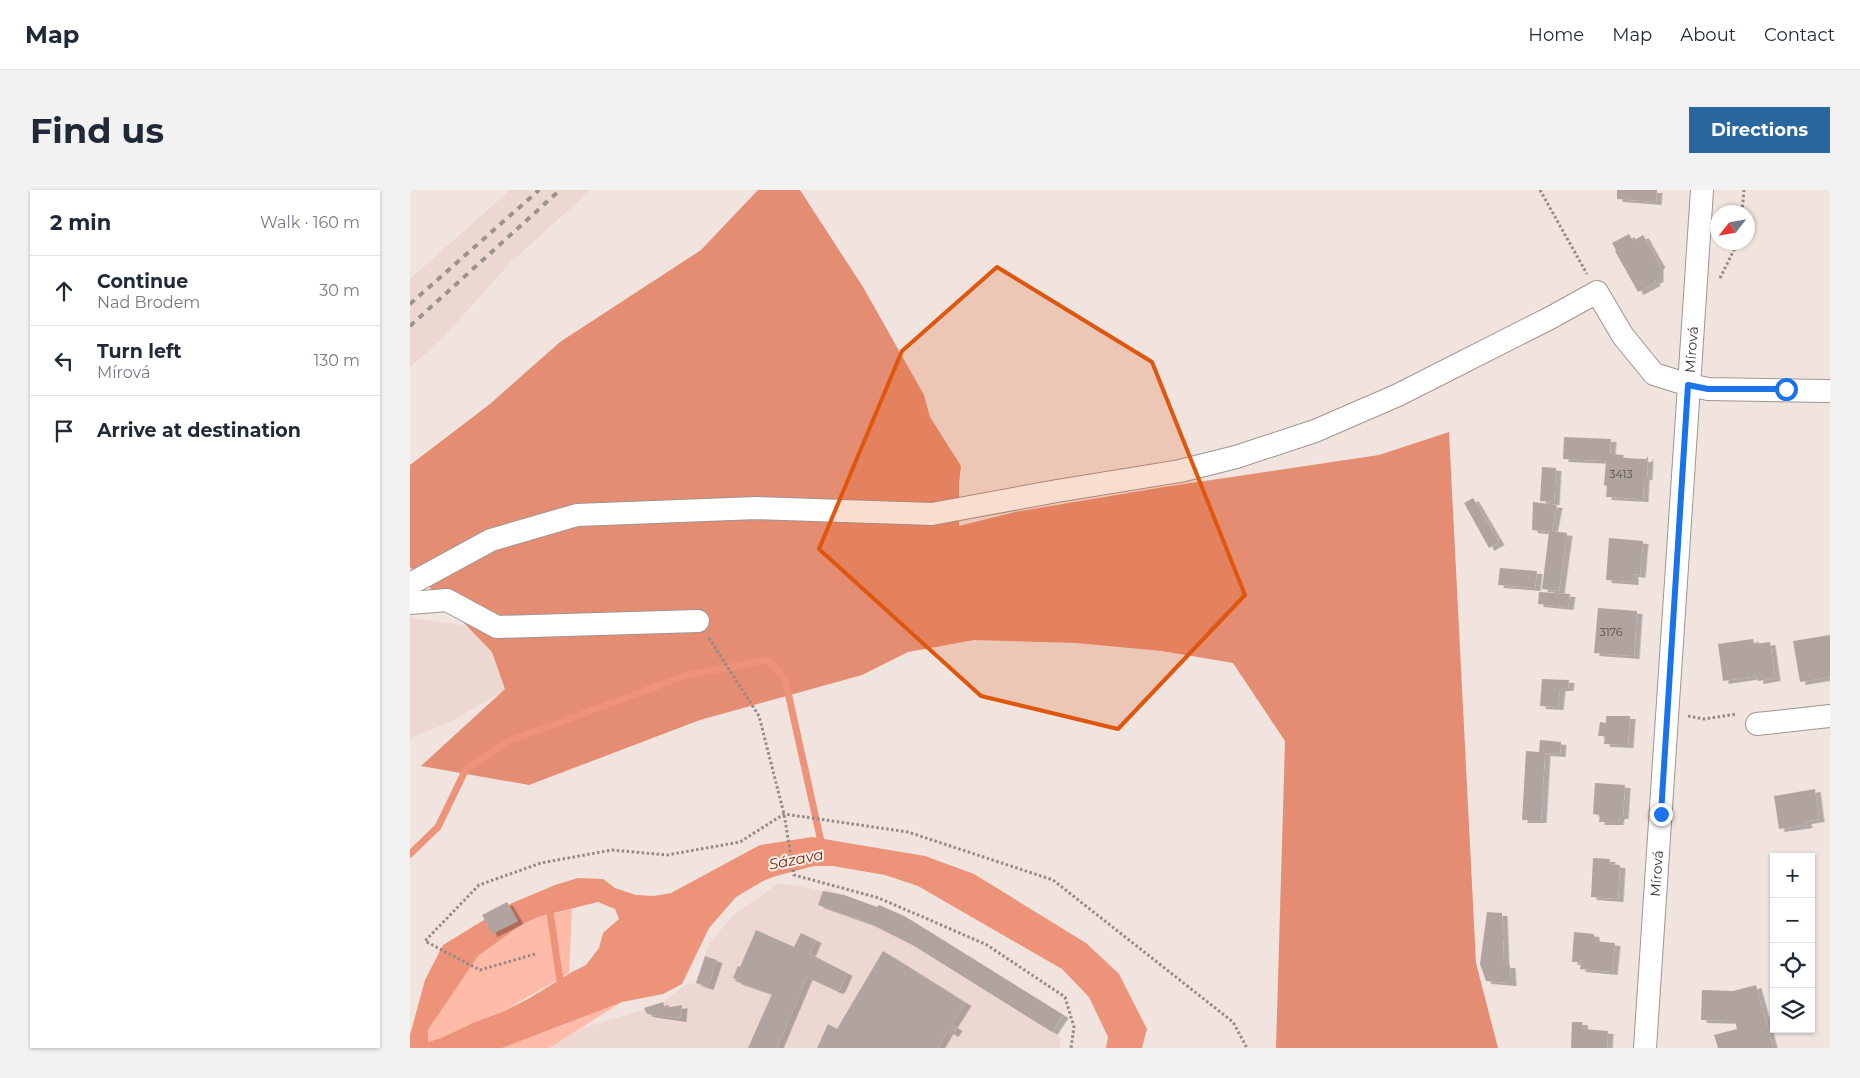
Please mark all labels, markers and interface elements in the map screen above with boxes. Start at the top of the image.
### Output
text: Map [25,20,79,49]
text: Home [1528,24,1584,46]
text: Map [1612,24,1652,46]
text: About [1680,24,1736,46]
text: Contact [1764,24,1835,46]
button: Directions [1689,107,1830,153]
text: Find us [30,109,164,152]
north arrow [1710,205,1755,250]
text: 2 min [50,210,111,235]
text: Walk · 160 m [260,213,360,232]
text: Continue [97,270,188,293]
icon: ahead [50,277,78,305]
text: 30 m [319,281,360,300]
text: Nad Brodem [97,293,200,312]
street label: Mírová [1681,326,1702,373]
text: Turn left [97,340,182,363]
icon: left [50,347,78,375]
text: 130 m [313,351,360,370]
text: Mírová [97,363,150,382]
route start [1775,378,1798,401]
icon: arrive [50,417,78,445]
text: Arrive at destination [97,419,301,442]
house number: 3413 [1609,467,1633,481]
house number: 3176 [1599,625,1623,639]
route end [1650,803,1673,826]
water label: Sázava [767,844,825,874]
street label: Mírová [1646,849,1667,897]
map controls [1770,853,1815,1033]
button: + [1770,853,1815,898]
button: − [1770,898,1815,943]
button: locate [1770,943,1815,988]
button: layers [1770,988,1815,1033]

